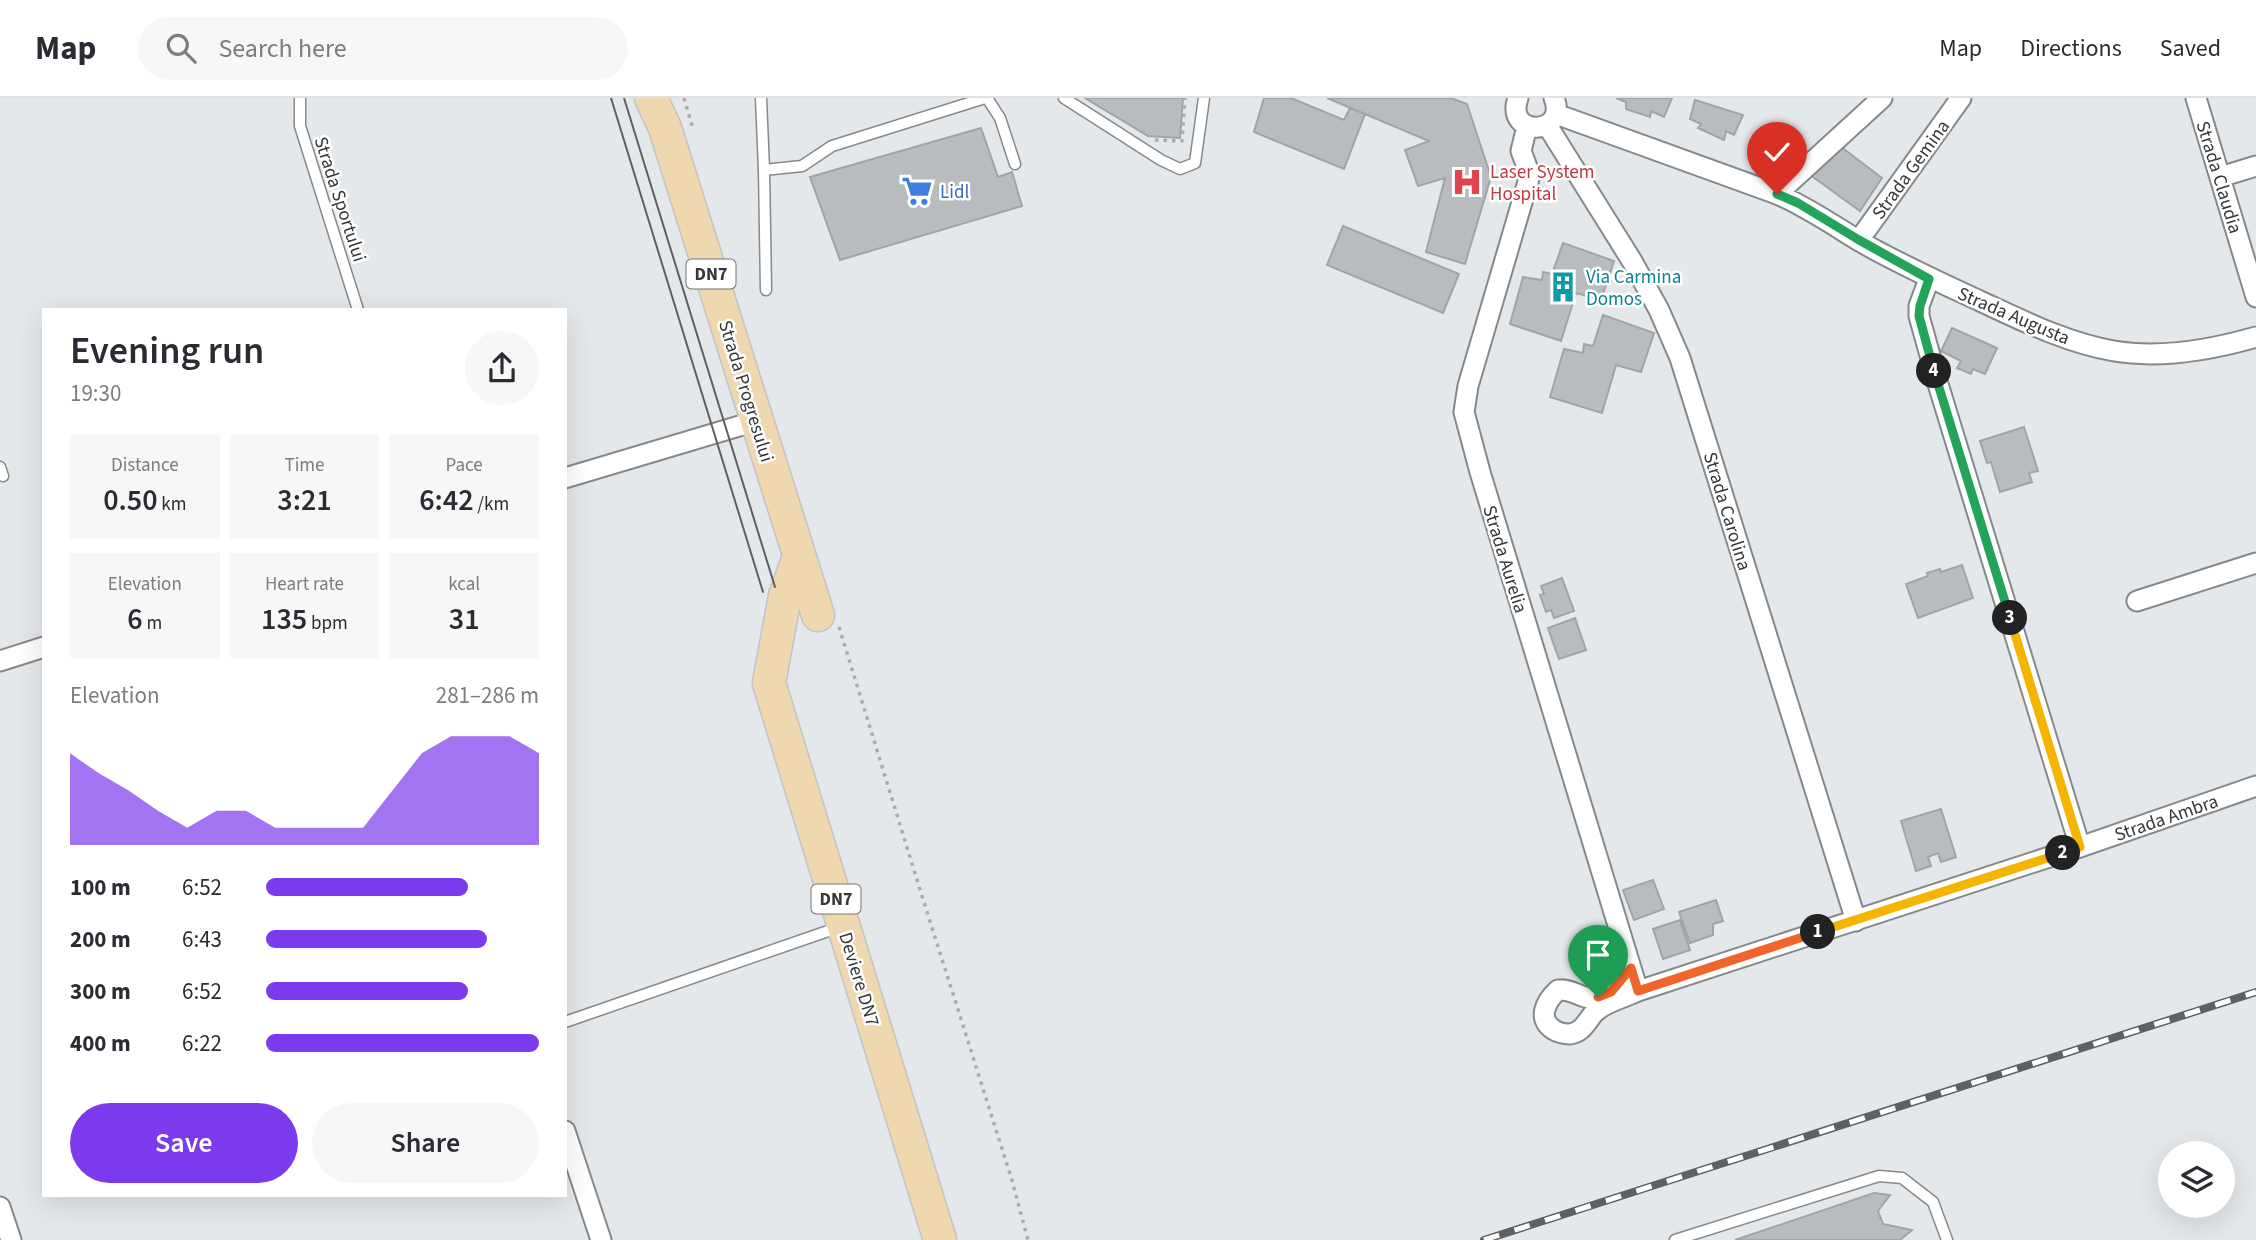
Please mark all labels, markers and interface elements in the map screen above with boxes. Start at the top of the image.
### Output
search box [138,17,628,80]
text: Map [35,25,96,72]
icon: search [162,29,200,67]
text: Search here [218,30,347,67]
text: Map [1939,31,1982,66]
text: Directions [2020,31,2122,66]
text: Saved [2160,31,2221,66]
street label: Strada Gemina [1866,114,1957,225]
street label: Strada Claudia [2189,118,2248,237]
pin [1747,122,1807,194]
street label: Strada Sportului [307,133,372,265]
icon: check [1758,133,1796,171]
place label: Laser System Hospital [1490,159,1595,208]
hospital icon: Laser System Hospital [1450,165,1484,199]
supermarket icon: Lidl [900,174,934,208]
place label: Lidl [940,179,969,206]
road number: DN7 [686,260,736,288]
place label: Via Carmina Domos [1586,264,1681,313]
building icon: Via Carmina Domos [1546,270,1580,304]
street label: Strada Augusta [1953,281,2074,352]
street label: Strada Progresului [711,317,780,466]
text: Evening run [70,324,264,378]
button: share [465,331,539,405]
pin: 4 [1916,354,1952,388]
text: 4 [1928,357,1939,384]
text: 19:30 [70,377,121,410]
street label: Strada Carolina [1696,449,1757,574]
text: Distance [111,452,179,479]
text: Time [284,452,325,479]
text: Pace [446,452,483,479]
text: 0.50 [103,479,158,522]
text: 3:21 [277,479,332,522]
text: 6:42 [419,479,474,522]
text: km [158,491,187,518]
text: /km [474,491,509,518]
street label: Strada Aurelia [1475,502,1534,617]
text: Elevation [108,571,182,598]
text: Heart rate [265,571,344,598]
text: kcal [448,571,480,598]
text: 6 [127,598,143,641]
text: 135 [261,598,307,641]
text: 31 [449,598,480,641]
pin: 3 [1993,601,2028,636]
text: 3 [2004,604,2015,631]
text: m [143,610,162,637]
text: bpm [307,610,348,637]
text: Elevation [70,679,160,712]
text: 281–286 m [436,679,539,712]
street label: Strada Ambra [2111,788,2222,849]
pin: 2 [2046,836,2080,870]
text: 2 [2057,839,2068,866]
text: 100 m [70,871,131,904]
text: 6:52 [182,871,222,904]
road number: DN7 [812,884,860,914]
pin: 1 [1800,914,1836,950]
text: 1 [1812,918,1823,945]
text: 200 m [70,923,131,956]
text: 6:43 [182,923,222,956]
pin [1568,925,1628,997]
street label: Deviere DN7 [831,929,886,1030]
icon: arrive [1579,936,1617,974]
text: 300 m [70,975,131,1008]
text: 6:52 [182,975,222,1008]
text: 400 m [70,1027,131,1060]
text: 6:22 [182,1027,222,1060]
button: Save [70,1103,298,1183]
button: Share [312,1103,539,1183]
map controls [2158,1141,2235,1218]
button: layers [2158,1141,2235,1218]

